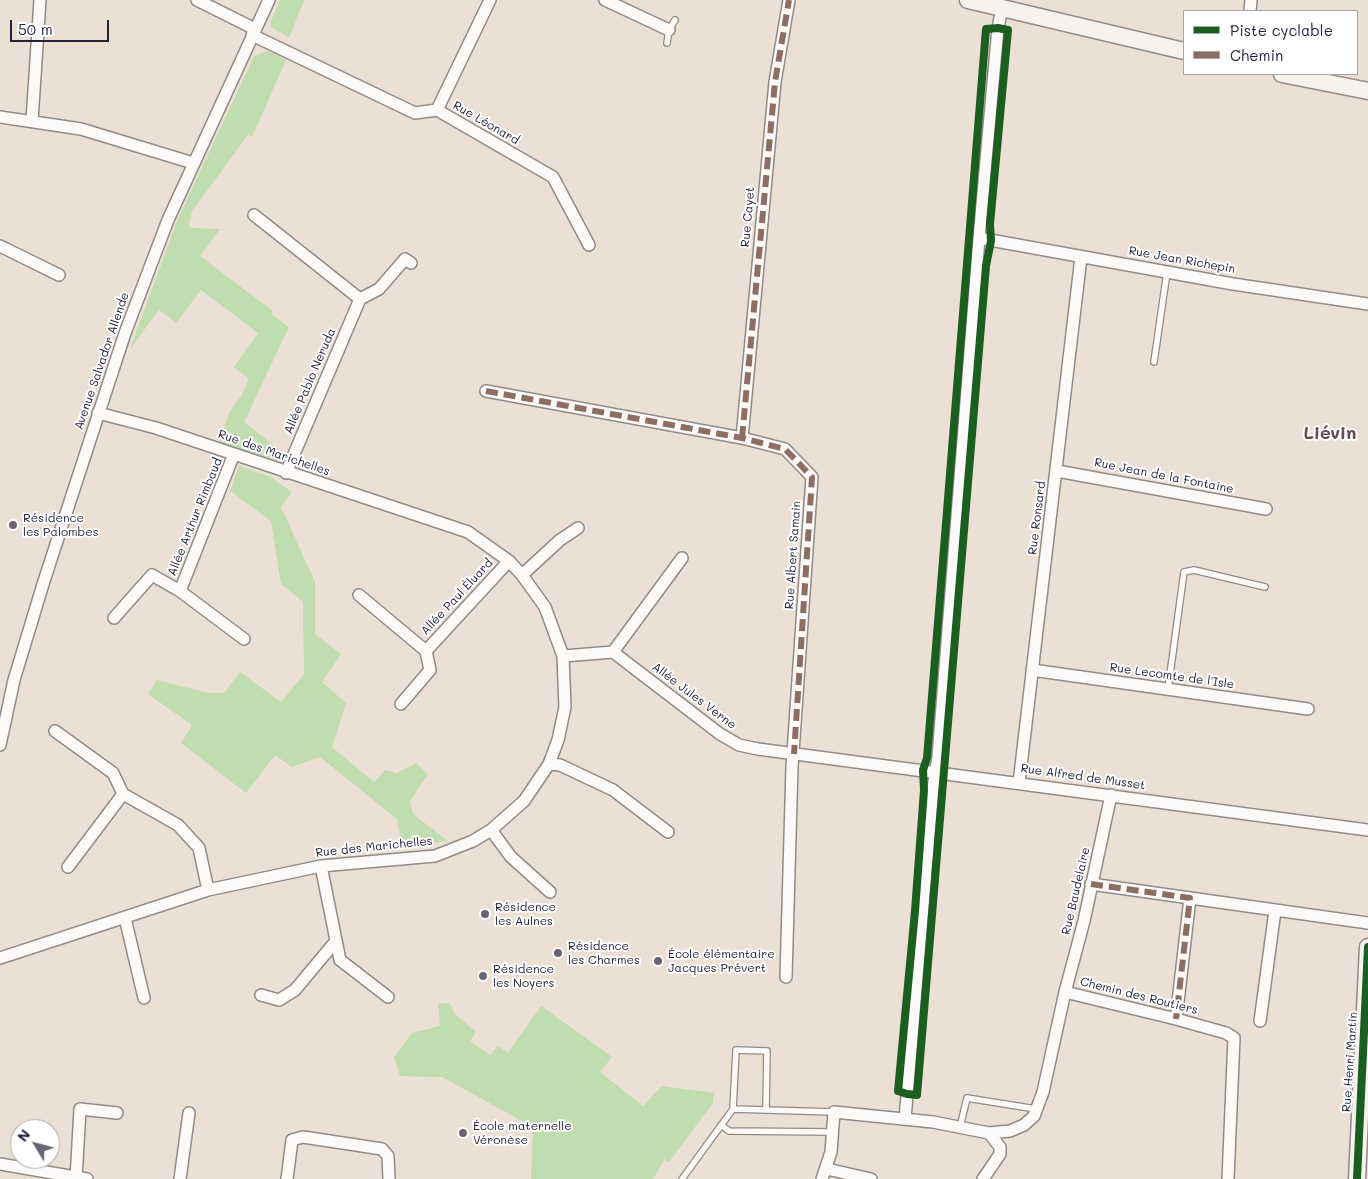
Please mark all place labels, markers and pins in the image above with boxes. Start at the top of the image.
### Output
place label: Résidence les Palombes [23,511,99,539]
marker: Résidence les Palombes [7,519,19,531]
place label: Résidence les Aulnes [495,900,556,928]
marker: Résidence les Aulnes [479,908,491,920]
place label: Résidence les Charmes [568,939,640,967]
marker: Résidence les Charmes [552,947,564,959]
place label: École élémentaire Jacques Prévert [668,947,775,975]
marker: École élémentaire Jacques Prévert [652,955,664,967]
place label: Résidence les Noyers [493,962,555,990]
marker: Résidence les Noyers [477,970,489,982]
place label: École maternelle Véronèse [473,1119,572,1147]
marker: École maternelle Véronèse [457,1127,469,1139]

